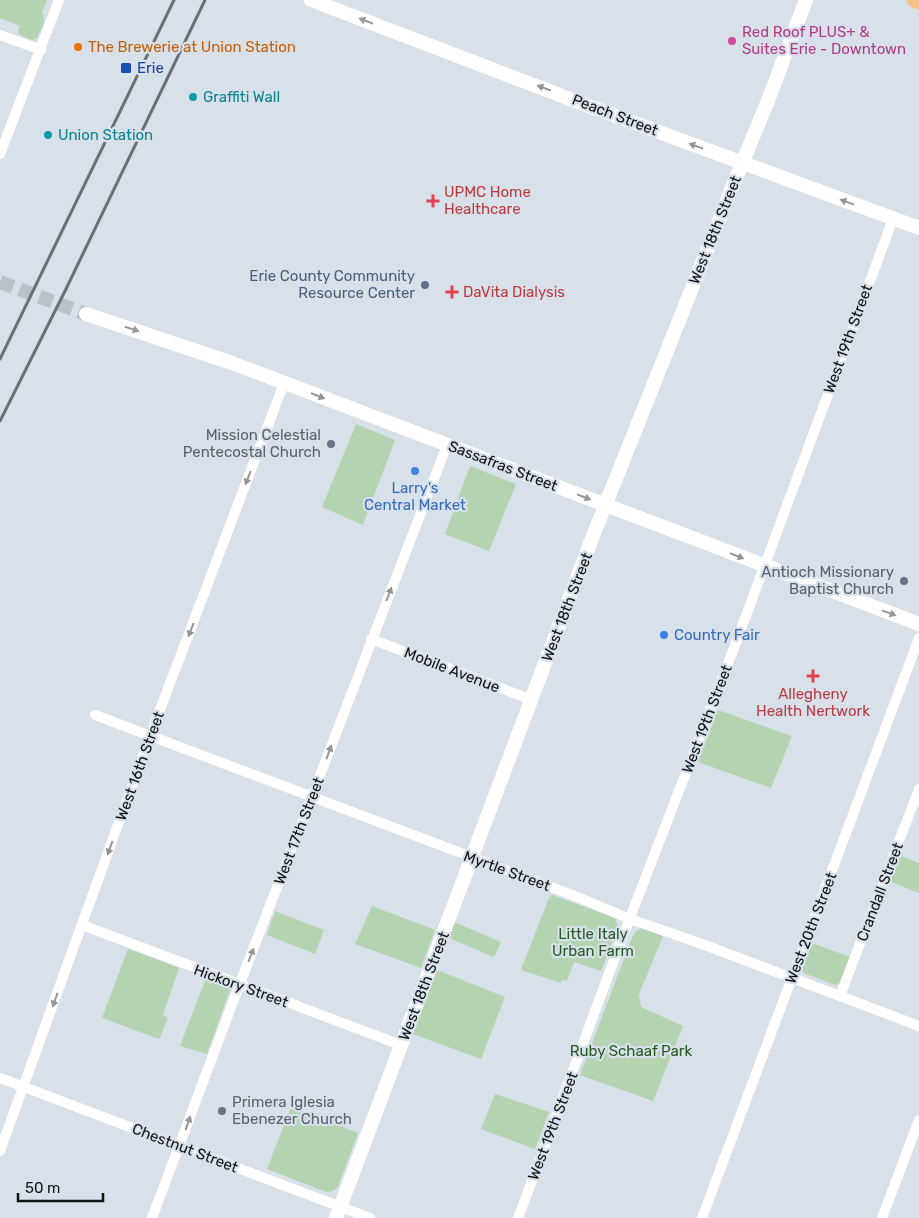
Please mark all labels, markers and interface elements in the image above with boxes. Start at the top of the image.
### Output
one-way arrow [358,17,373,25]
place label: Red Roof PLUS+ & Suites Erie - Downtown [742,23,906,58]
marker: Red Roof PLUS+ & Suites Erie - Downtown [726,35,738,47]
place label: The Brewerie at Union Station [88,38,296,56]
marker: The Brewerie at Union Station [72,41,84,53]
place label: Erie [137,59,164,77]
marker: Erie [119,61,133,75]
one-way arrow [536,84,551,92]
place label: Graffiti Wall [203,88,280,106]
street label: Peach Street [569,90,661,140]
marker: Graffiti Wall [187,91,199,103]
place label: Union Station [58,126,153,144]
marker: Union Station [42,129,54,141]
one-way arrow [688,142,703,150]
street label: West 18th Street [685,173,745,287]
place label: UPMC Home Healthcare [444,183,531,218]
marker: UPMC Home Healthcare [426,194,440,208]
one-way arrow [840,198,855,205]
place label: Erie County Community Resource Center [249,267,415,302]
marker: Erie County Community Resource Center [419,279,431,291]
street label: West 19th Street [820,282,876,396]
place label: DaVita Dialysis [463,283,565,301]
marker: DaVita Dialysis [445,285,459,299]
one-way arrow [125,326,140,334]
one-way arrow [311,392,326,400]
place label: Mission Celestial Pentecostal Church [183,426,321,461]
street label: Sassafras Street [446,437,560,495]
marker: Mission Celestial Pentecostal Church [325,438,337,450]
marker: Larry's Central Market [409,465,421,477]
one-way arrow [244,470,251,485]
place label: Larry's Central Market [364,479,466,514]
one-way arrow [577,494,592,501]
street label: West 18th Street [538,550,596,664]
one-way arrow [730,552,745,560]
place label: Antioch Missionary Baptist Church [761,563,894,598]
marker: Antioch Missionary Baptist Church [898,575,910,587]
one-way arrow [386,586,393,601]
one-way arrow [881,610,896,617]
one-way arrow [186,622,194,637]
place label: Country Fair [674,626,760,644]
marker: Country Fair [658,629,670,641]
street label: Mobile Avenue [402,644,502,696]
street label: West 19th Street [678,662,736,776]
marker: Allegheny Health Nertwork [806,669,820,683]
place label: Allegheny Health Nertwork [756,685,870,720]
street label: West 16th Street [112,709,168,823]
one-way arrow [325,744,333,759]
street label: West 17th Street [270,775,328,887]
one-way arrow [106,840,113,855]
street label: Crandall Street [853,840,907,944]
street label: Myrtle Street [461,847,553,895]
street label: West 20th Street [782,870,841,986]
park label: Little Italy Urban Farm [552,925,634,960]
street label: West 18th Street [395,929,453,1043]
one-way arrow [247,947,255,962]
street label: Hickory Street [191,961,291,1011]
one-way arrow [51,993,58,1008]
park label: Ruby Schaaf Park [570,1042,693,1060]
street label: West 19th Street [524,1069,582,1183]
place label: Primera Iglesia Ebenezer Church [232,1093,352,1128]
marker: Primera Iglesia Ebenezer Church [216,1105,228,1117]
one-way arrow [184,1115,192,1130]
street label: Chestnut Street [129,1120,241,1177]
scale bar [18,1170,102,1202]
text: 50 m [25,1179,60,1197]

